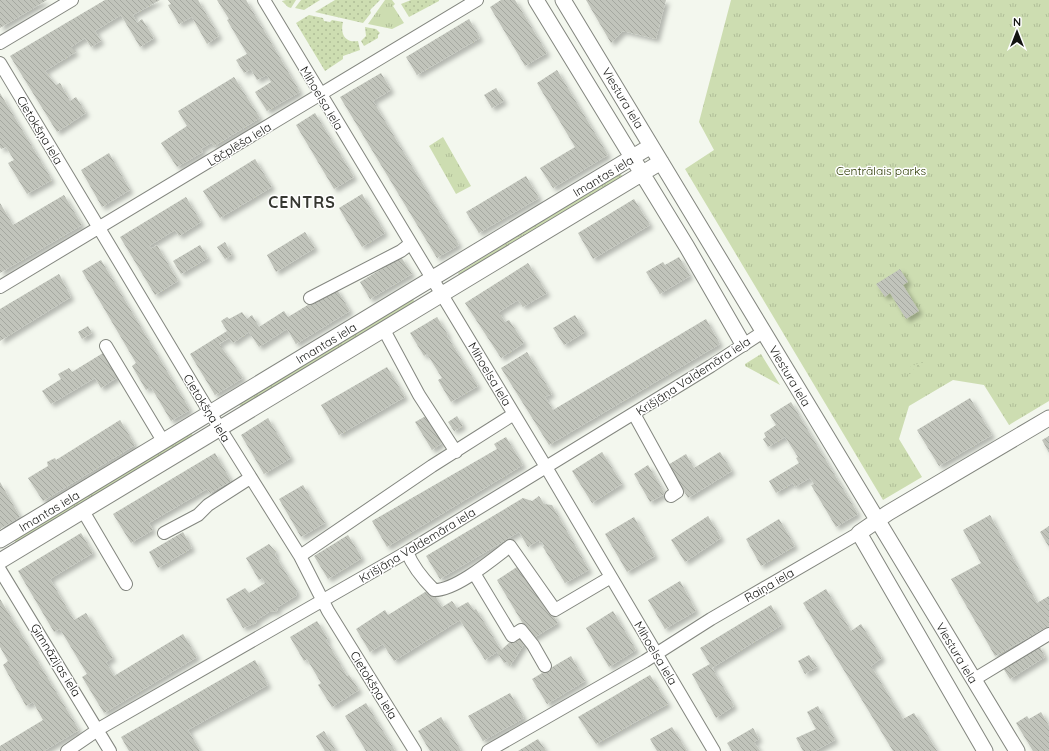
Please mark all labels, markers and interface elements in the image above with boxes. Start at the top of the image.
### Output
north arrow [997,12,1037,52]
text: N [1013,15,1021,29]
street label: Mihoelsa iela [297,63,347,133]
street label: Viestura iela [599,65,647,131]
street label: Cietokšņa iela [14,93,66,167]
street label: Lāčplēša iela [204,119,274,169]
street label: Imantas iela [570,152,636,200]
park label: Centrālais parks [836,163,926,178]
district label: CENTRS [268,192,336,212]
street label: Imantas iela [293,319,359,367]
street label: Krišjāņa Valdemāra iela [633,333,753,419]
street label: Mihoelsa iela [465,339,515,409]
street label: Viestura iela [766,343,814,409]
street label: Cietokšņa iela [180,371,234,445]
street label: Imantas iela [16,487,82,535]
street label: Krišjāņa Valdemāra iela [356,504,478,586]
street label: Raiņa iela [742,565,796,605]
street label: Mihoelsa iela [631,618,681,688]
street label: Viestura iela [933,620,981,686]
street label: Ģimnāzijas iela [28,621,84,699]
street label: Cietokšņa iela [347,648,401,722]

